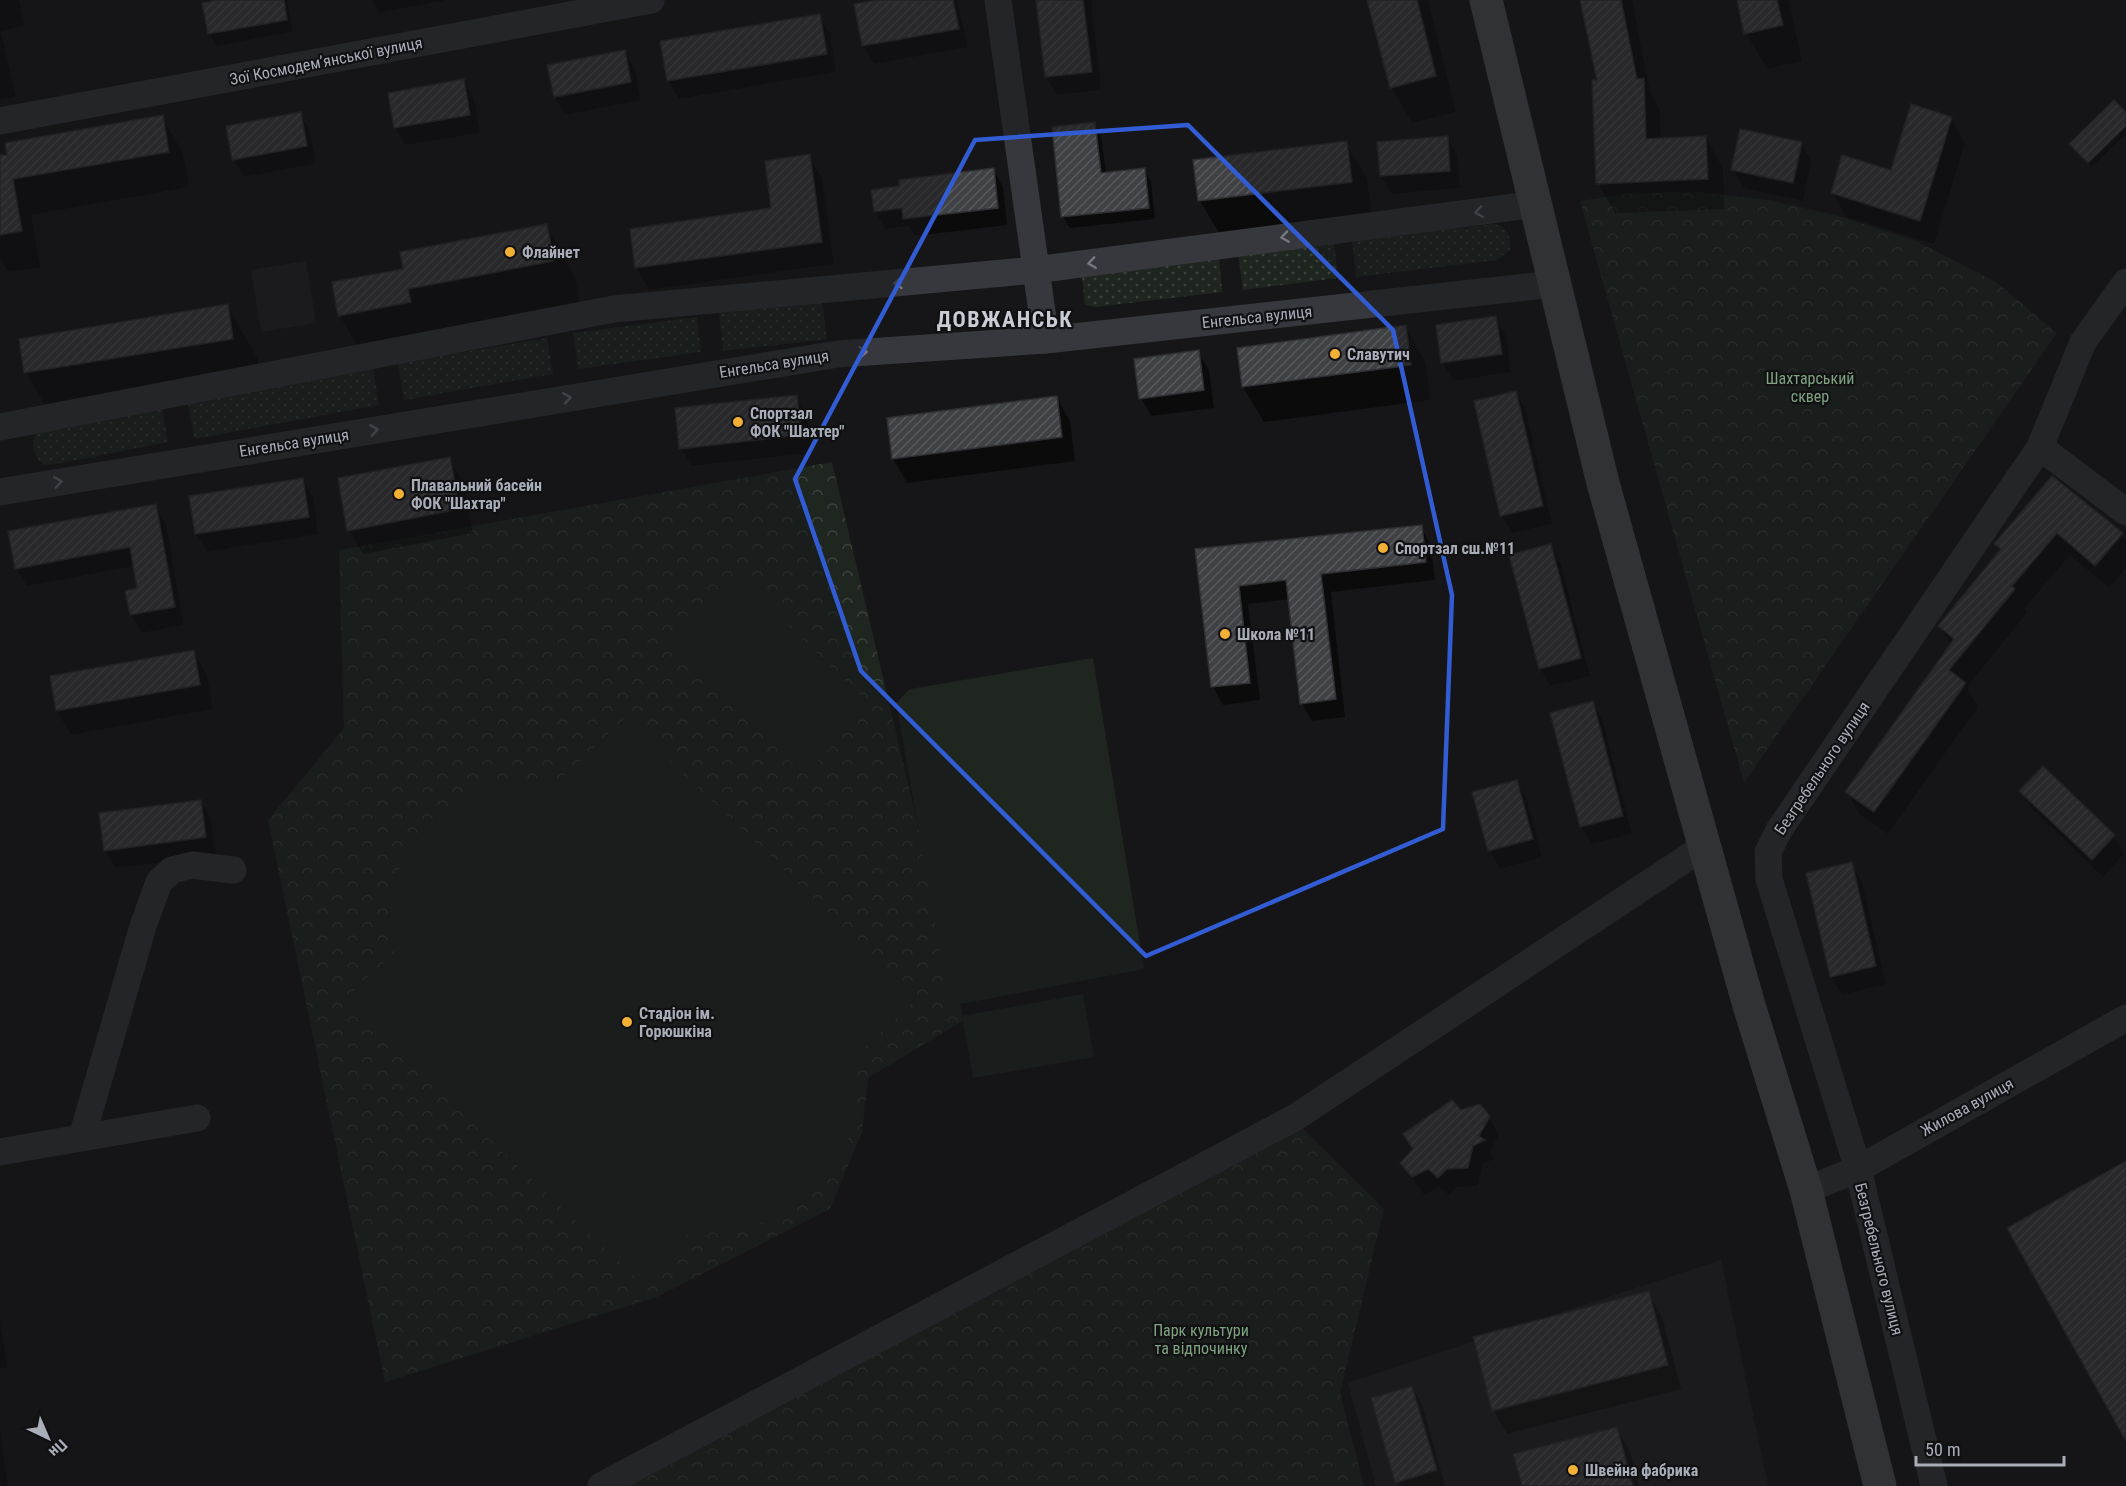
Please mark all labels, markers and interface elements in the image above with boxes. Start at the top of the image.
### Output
street label: Зої Космодем’янської вулиця [228,33,424,89]
one-way arrow [1474,205,1483,217]
one-way arrow [1281,231,1290,243]
place label: Флайнет [522,243,580,262]
marker: Флайнет [503,245,517,259]
one-way arrow [1087,256,1097,268]
one-way arrow [893,276,903,289]
street label: Енгельса вулиця [1201,302,1313,332]
district label: ДОВЖАНСЬК [937,307,1073,332]
place label: Славутич [1347,345,1410,364]
street label: Енгельса вулиця [718,346,830,382]
one-way arrow [859,346,868,359]
marker: Славутич [1328,347,1342,361]
park label: Шахтарський сквер [1766,369,1855,406]
one-way arrow [562,393,571,405]
place label: Спортзал ФОК "Шахтер" [750,404,844,441]
marker: Спортзал ФОК "Шахтер" [731,415,745,429]
one-way arrow [369,424,379,437]
street label: Енгельса вулиця [238,425,350,461]
place label: Плавальний басейн ФОК "Шахтар" [411,476,542,513]
one-way arrow [53,477,62,489]
marker: Плавальний басейн ФОК "Шахтар" [392,487,406,501]
place label: Спортзал сш.№11 [1395,539,1515,558]
marker: Спортзал сш.№11 [1376,541,1390,555]
place label: Школа №11 [1237,625,1315,644]
marker: Школа №11 [1218,627,1232,641]
street label: Безгребельного вулиця [1770,698,1874,838]
place label: Стадіон ім. Горюшкіна [639,1004,715,1041]
marker: Стадіон ім. Горюшкіна [620,1015,634,1029]
street label: Жилова вулиця [1917,1074,2017,1140]
street label: Безгребельного вулиця [1851,1181,1907,1337]
park label: Парк культури та відпочинку [1153,1321,1249,1358]
north arrow [18,1408,78,1468]
scale bar [1916,1429,2064,1467]
text: Пн [45,1435,71,1461]
text: 50 m [1925,1439,1960,1460]
place label: Швейна фабрика [1585,1461,1699,1480]
marker: Швейна фабрика [1566,1463,1580,1477]

